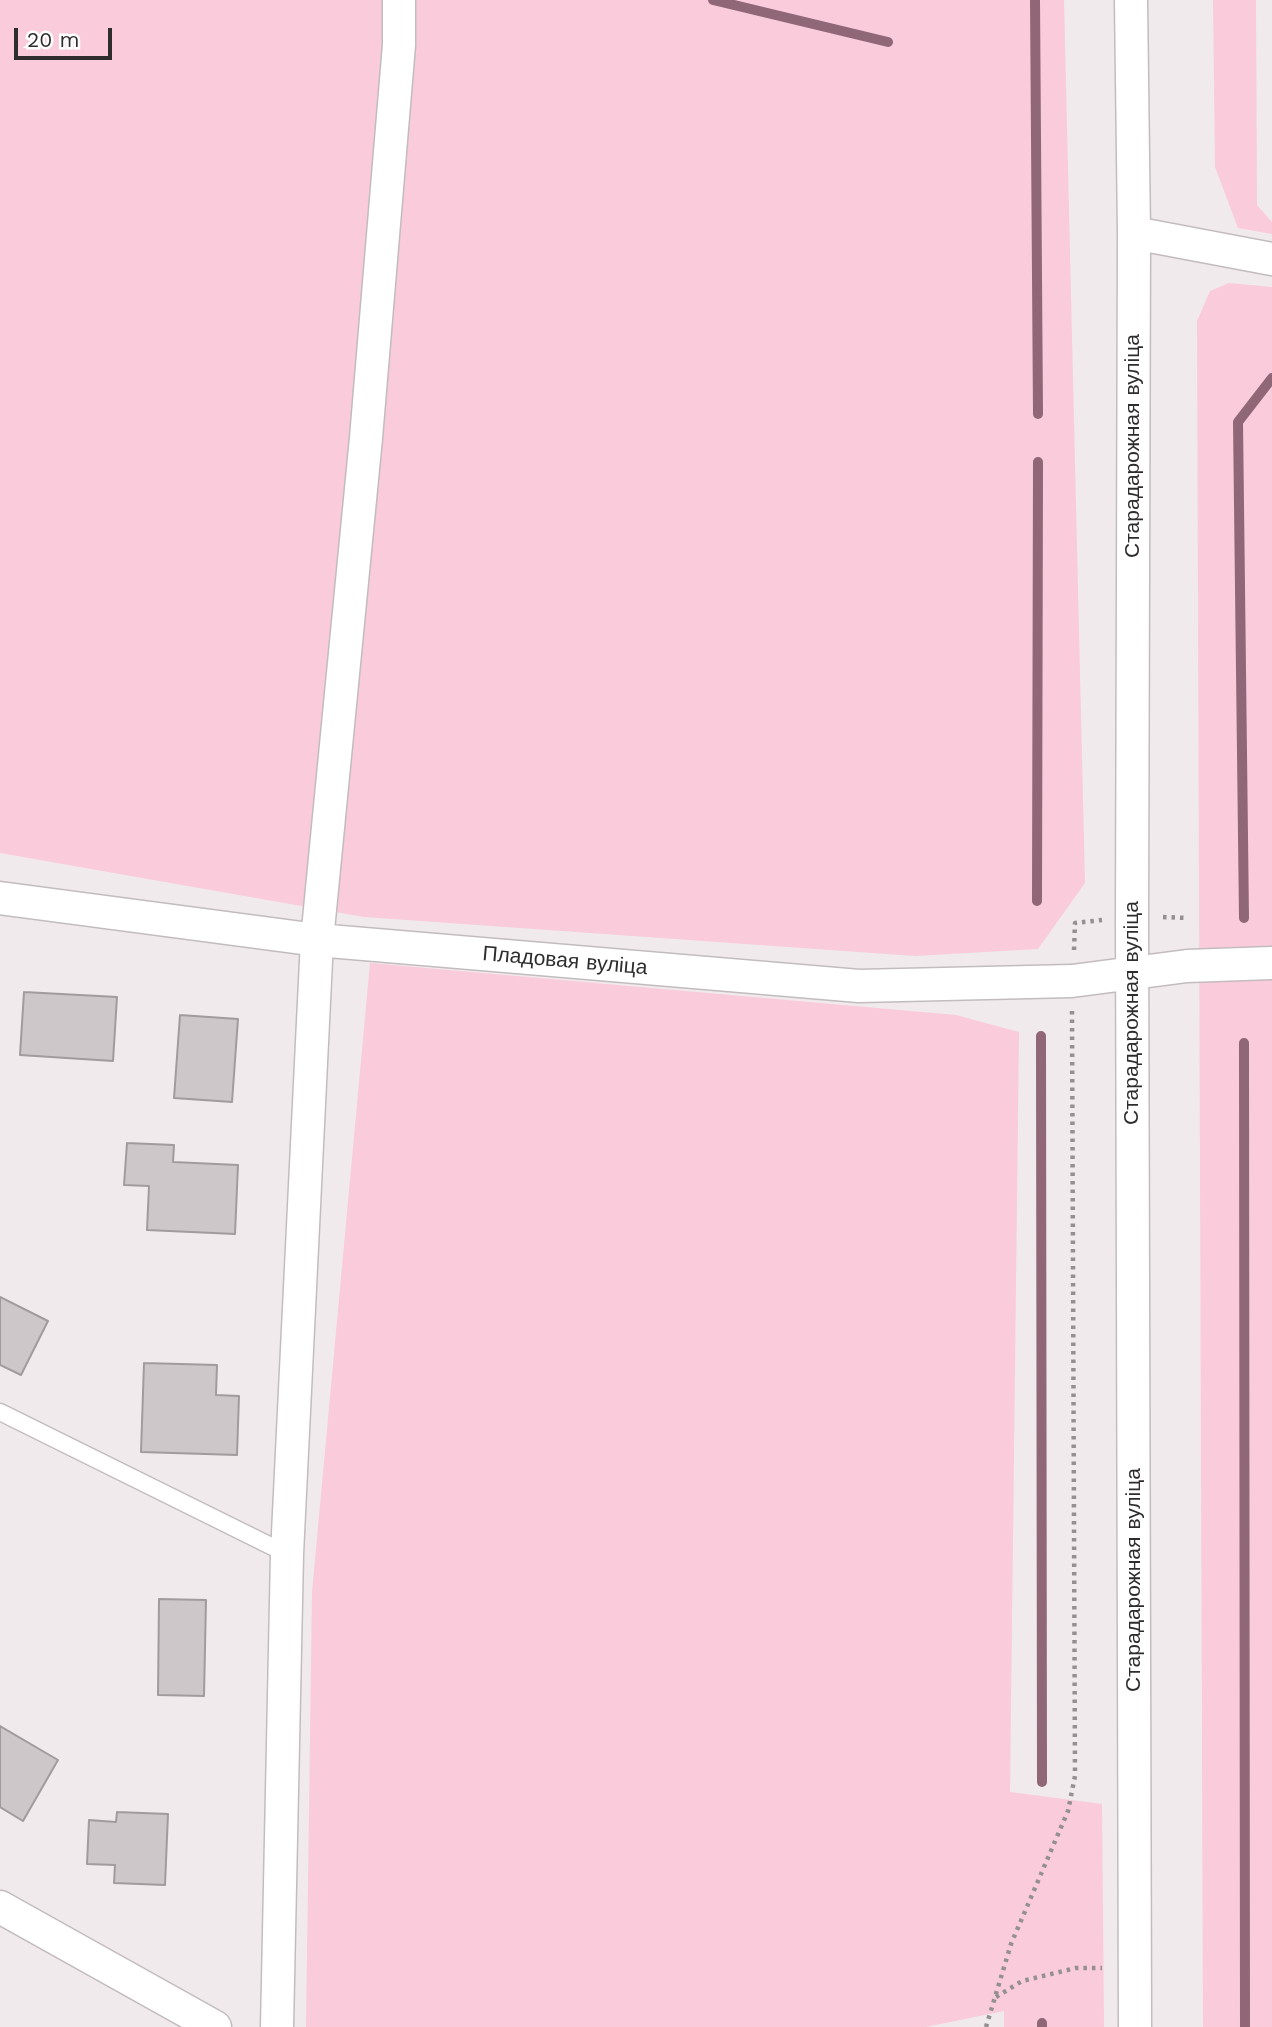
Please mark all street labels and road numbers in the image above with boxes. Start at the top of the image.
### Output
street label: Старадарожная вуліца [1120,334,1146,558]
street label: Старадарожная вуліца [1119,901,1145,1125]
street label: Пладовая вуліца [481,941,649,981]
street label: Старадарожная вуліца [1121,1468,1147,1692]

